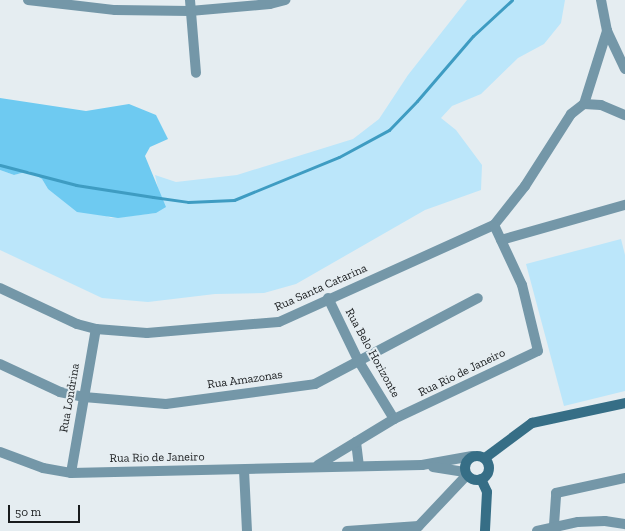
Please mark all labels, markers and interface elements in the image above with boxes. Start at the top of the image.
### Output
street label: Rua Santa Catarina [273,261,369,315]
street label: Rua Belo Horizonte [342,306,402,400]
street label: Rua Rio de Janeiro [416,346,508,400]
street label: Rua Londrina [57,362,83,434]
street label: Rua Amazonas [206,368,284,392]
street label: Rua Rio de Janeiro [109,450,205,466]
scale bar [10,497,82,523]
text: 50 m [15,505,41,519]

